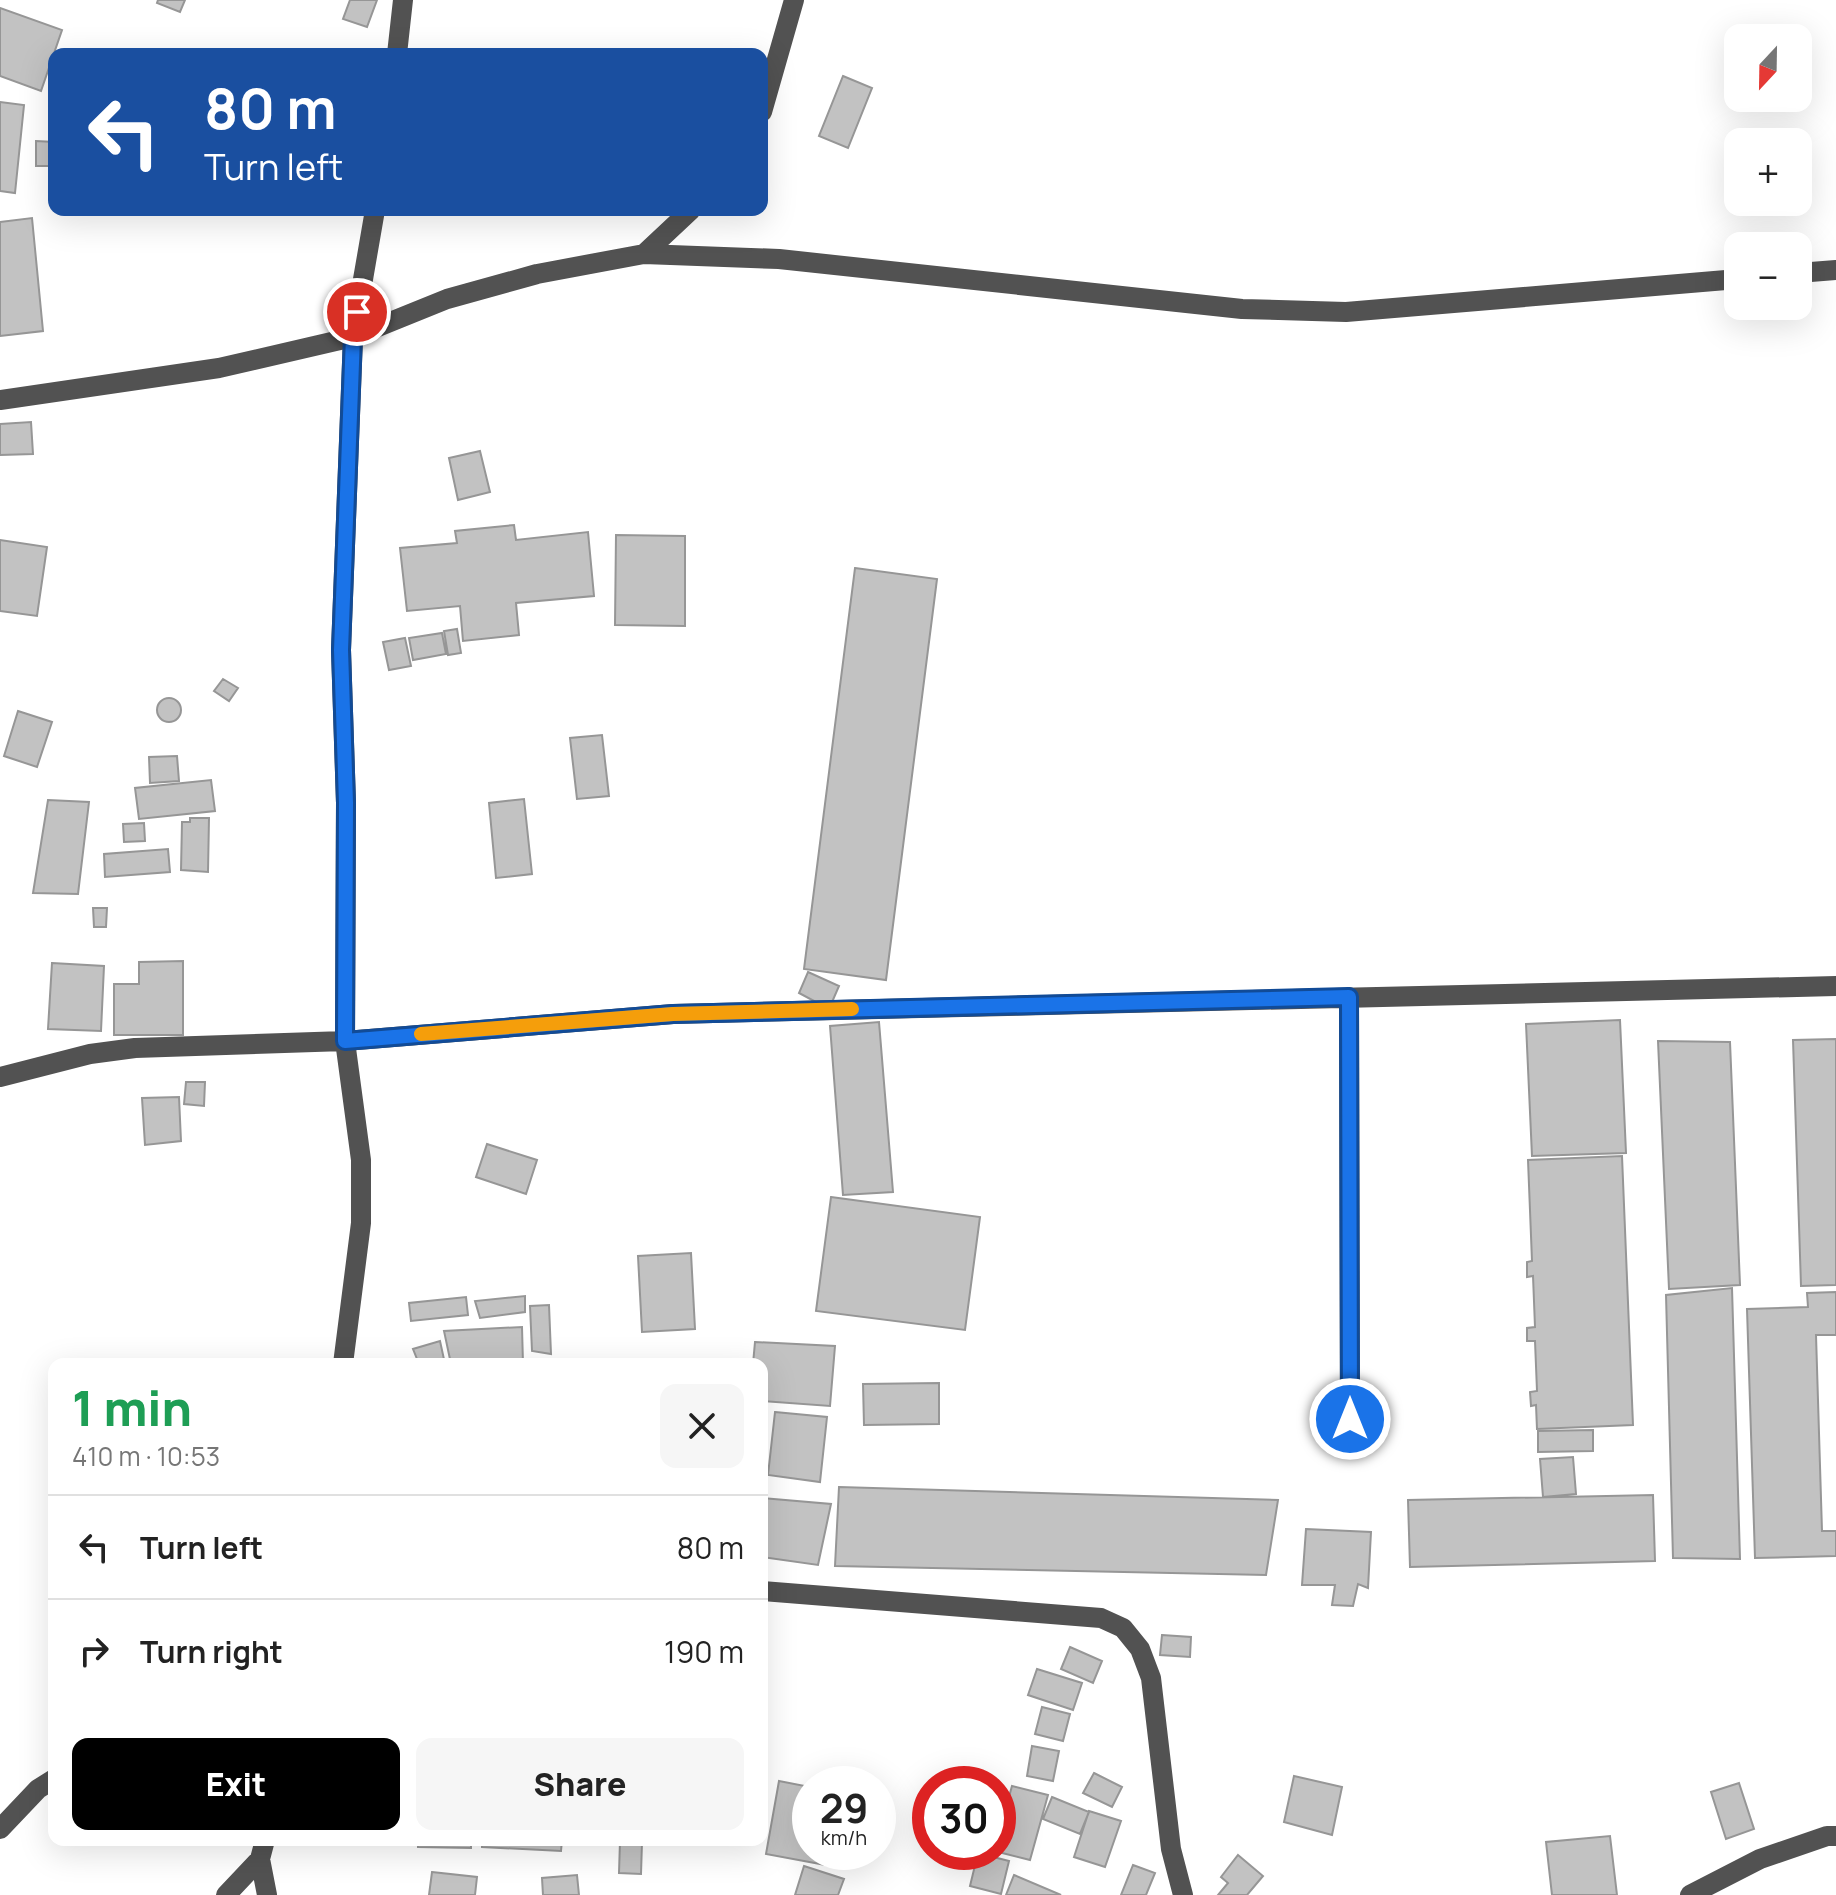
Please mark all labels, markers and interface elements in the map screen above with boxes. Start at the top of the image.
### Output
north arrow [1724,24,1812,112]
map controls [1724,24,1812,320]
text: 80 m [204,69,337,146]
icon: left [72,80,176,184]
button: + [1724,128,1812,216]
text: Turn left [204,142,343,191]
button: − [1724,232,1812,320]
pin [323,278,391,346]
icon: arrive [335,290,379,334]
text: 1 min [72,1375,192,1440]
position arrow [1308,1377,1392,1461]
button: close [660,1384,744,1468]
text: 410 m · 10:53 [72,1438,220,1474]
icon: left [72,1525,116,1569]
text: Turn left [140,1527,263,1568]
text: 80 m [677,1527,744,1568]
icon: right [72,1629,116,1673]
text: Turn right [140,1631,283,1672]
text: 190 m [664,1631,744,1672]
button: Exit [72,1738,400,1830]
button: Share [416,1738,744,1830]
speed limit sign: 30 [912,1766,1016,1870]
text: 29 [820,1780,868,1835]
text: km/h [821,1824,867,1851]

